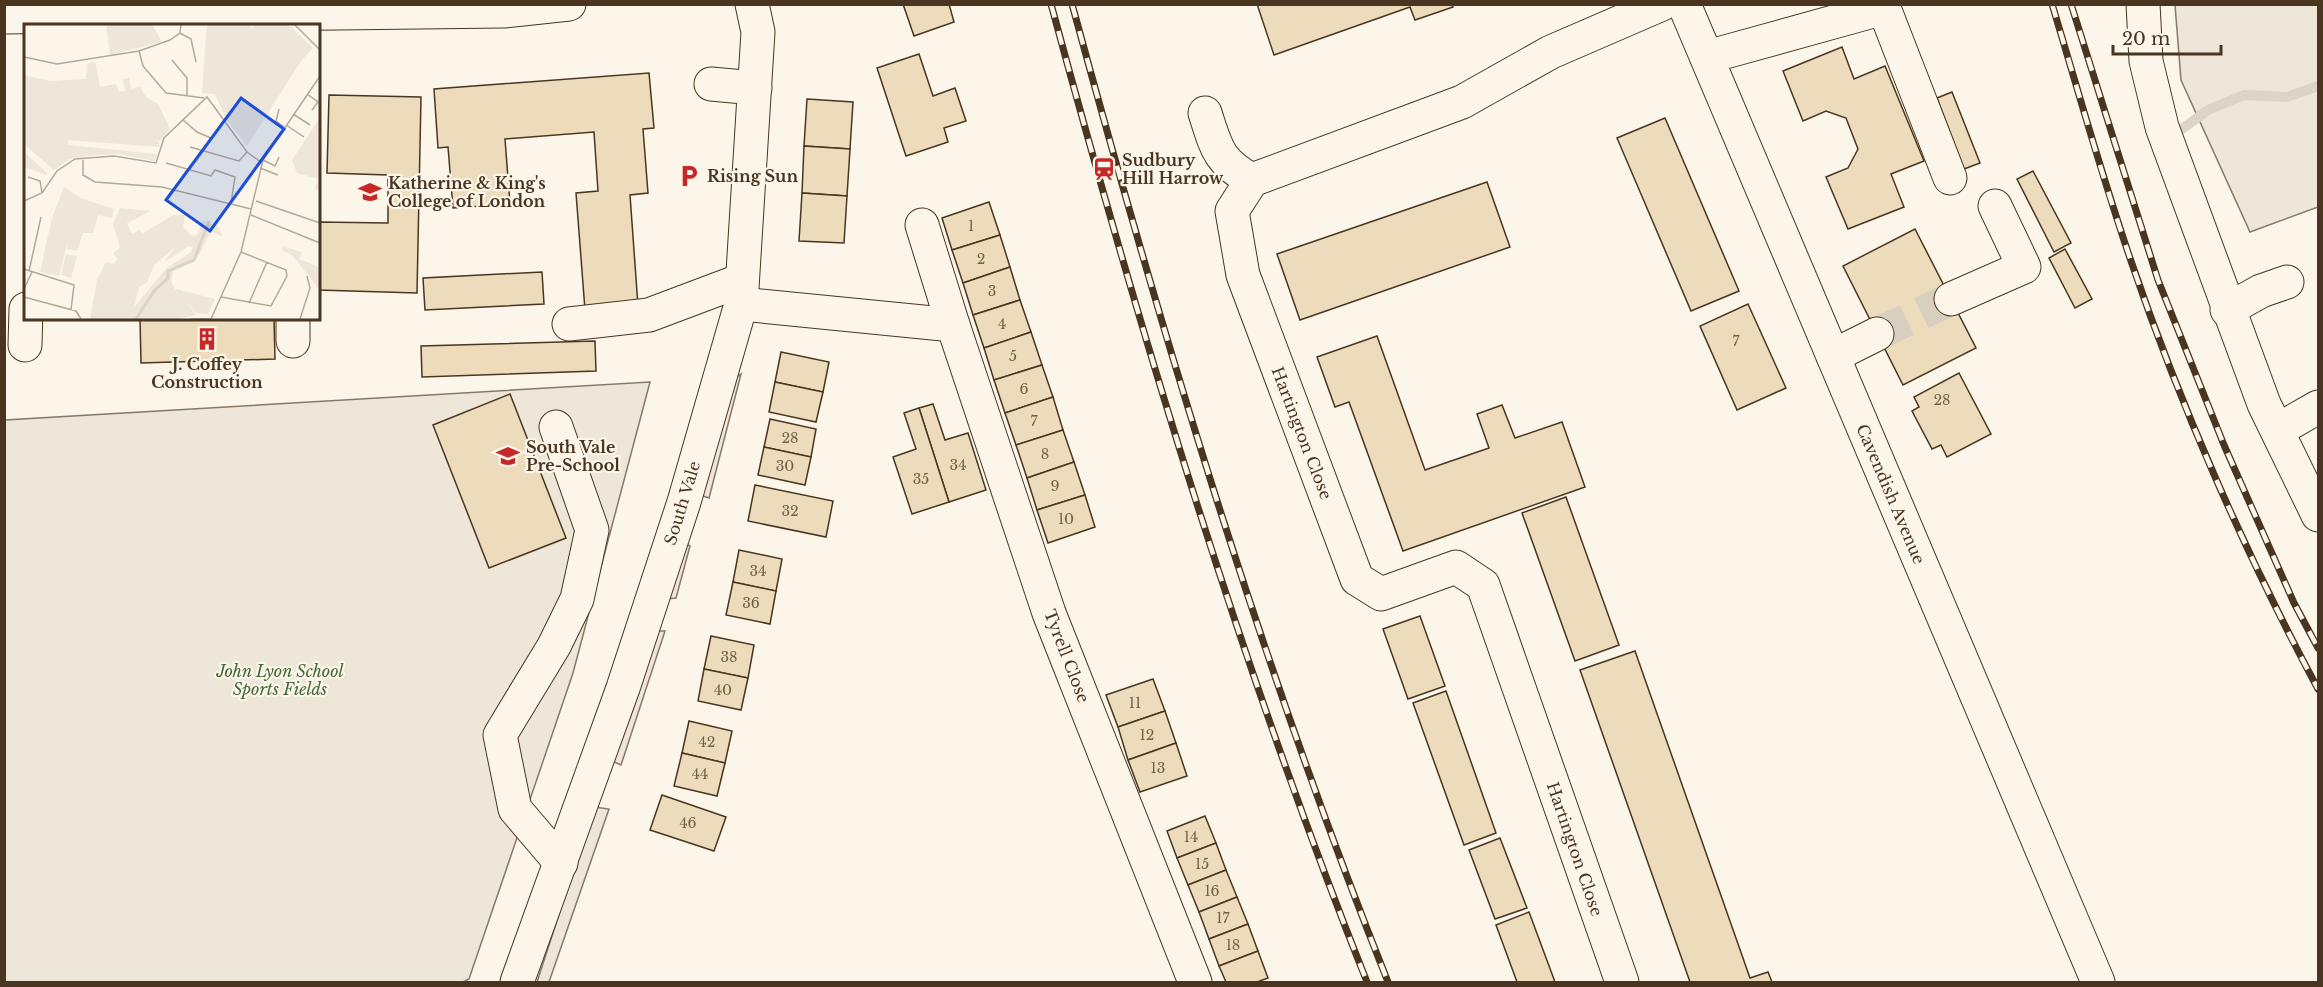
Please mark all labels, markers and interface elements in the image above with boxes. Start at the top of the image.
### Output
scale bar [2113,18,2221,56]
inset map [24,24,320,320]
text: 20 m [2122,28,2170,50]
place label: Sudbury Hill Harrow [1122,150,1224,188]
station icon: Sudbury Hill Harrow [1091,156,1117,182]
parking icon: Rising Sun [676,163,702,189]
place label: Rising Sun [707,166,798,186]
place label: Katherine & King's College of London [388,173,546,211]
school or university icon: Katherine & King's College of London [357,179,383,205]
house number: 1 [968,217,974,235]
house number: 2 [977,250,985,268]
house number: 3 [988,282,996,300]
house number: 4 [998,315,1006,333]
building icon: J. Coffey Construction [194,326,220,352]
house number: 7 [1732,332,1740,350]
house number: 5 [1009,347,1017,365]
place label: J. Coffey Construction [151,354,263,392]
street label: Hartington Close [1267,364,1337,502]
house number: 6 [1019,380,1029,398]
house number: 28 [1933,391,1951,409]
house number: 7 [1030,412,1038,430]
street label: Cavendish Avenue [1852,421,1930,567]
house number: 28 [781,429,799,447]
place label: South Vale Pre-School [526,437,620,475]
school or university icon: South Vale Pre-School [495,443,521,469]
house number: 8 [1041,445,1049,463]
house number: 34 [950,456,966,474]
house number: 30 [776,457,794,475]
street label: South Vale [660,459,704,547]
house number: 35 [913,470,929,488]
house number: 9 [1050,477,1060,495]
house number: 32 [781,502,799,520]
house number: 10 [1058,510,1074,528]
house number: 34 [750,562,766,580]
house number: 36 [742,594,760,612]
street label: Tyrell Close [1040,606,1094,706]
house number: 38 [720,648,738,666]
park label: John Lyon School Sports Fields [215,661,345,699]
house number: 40 [714,681,732,699]
house number: 11 [1129,694,1141,712]
house number: 12 [1140,726,1154,744]
house number: 42 [699,733,715,751]
house number: 13 [1151,759,1165,777]
house number: 44 [692,765,708,783]
street label: Hartington Close [1543,779,1607,919]
house number: 46 [679,814,697,832]
house number: 14 [1184,828,1198,846]
house number: 15 [1195,855,1209,873]
house number: 16 [1204,882,1220,900]
house number: 17 [1216,909,1231,927]
house number: 18 [1226,936,1240,954]

